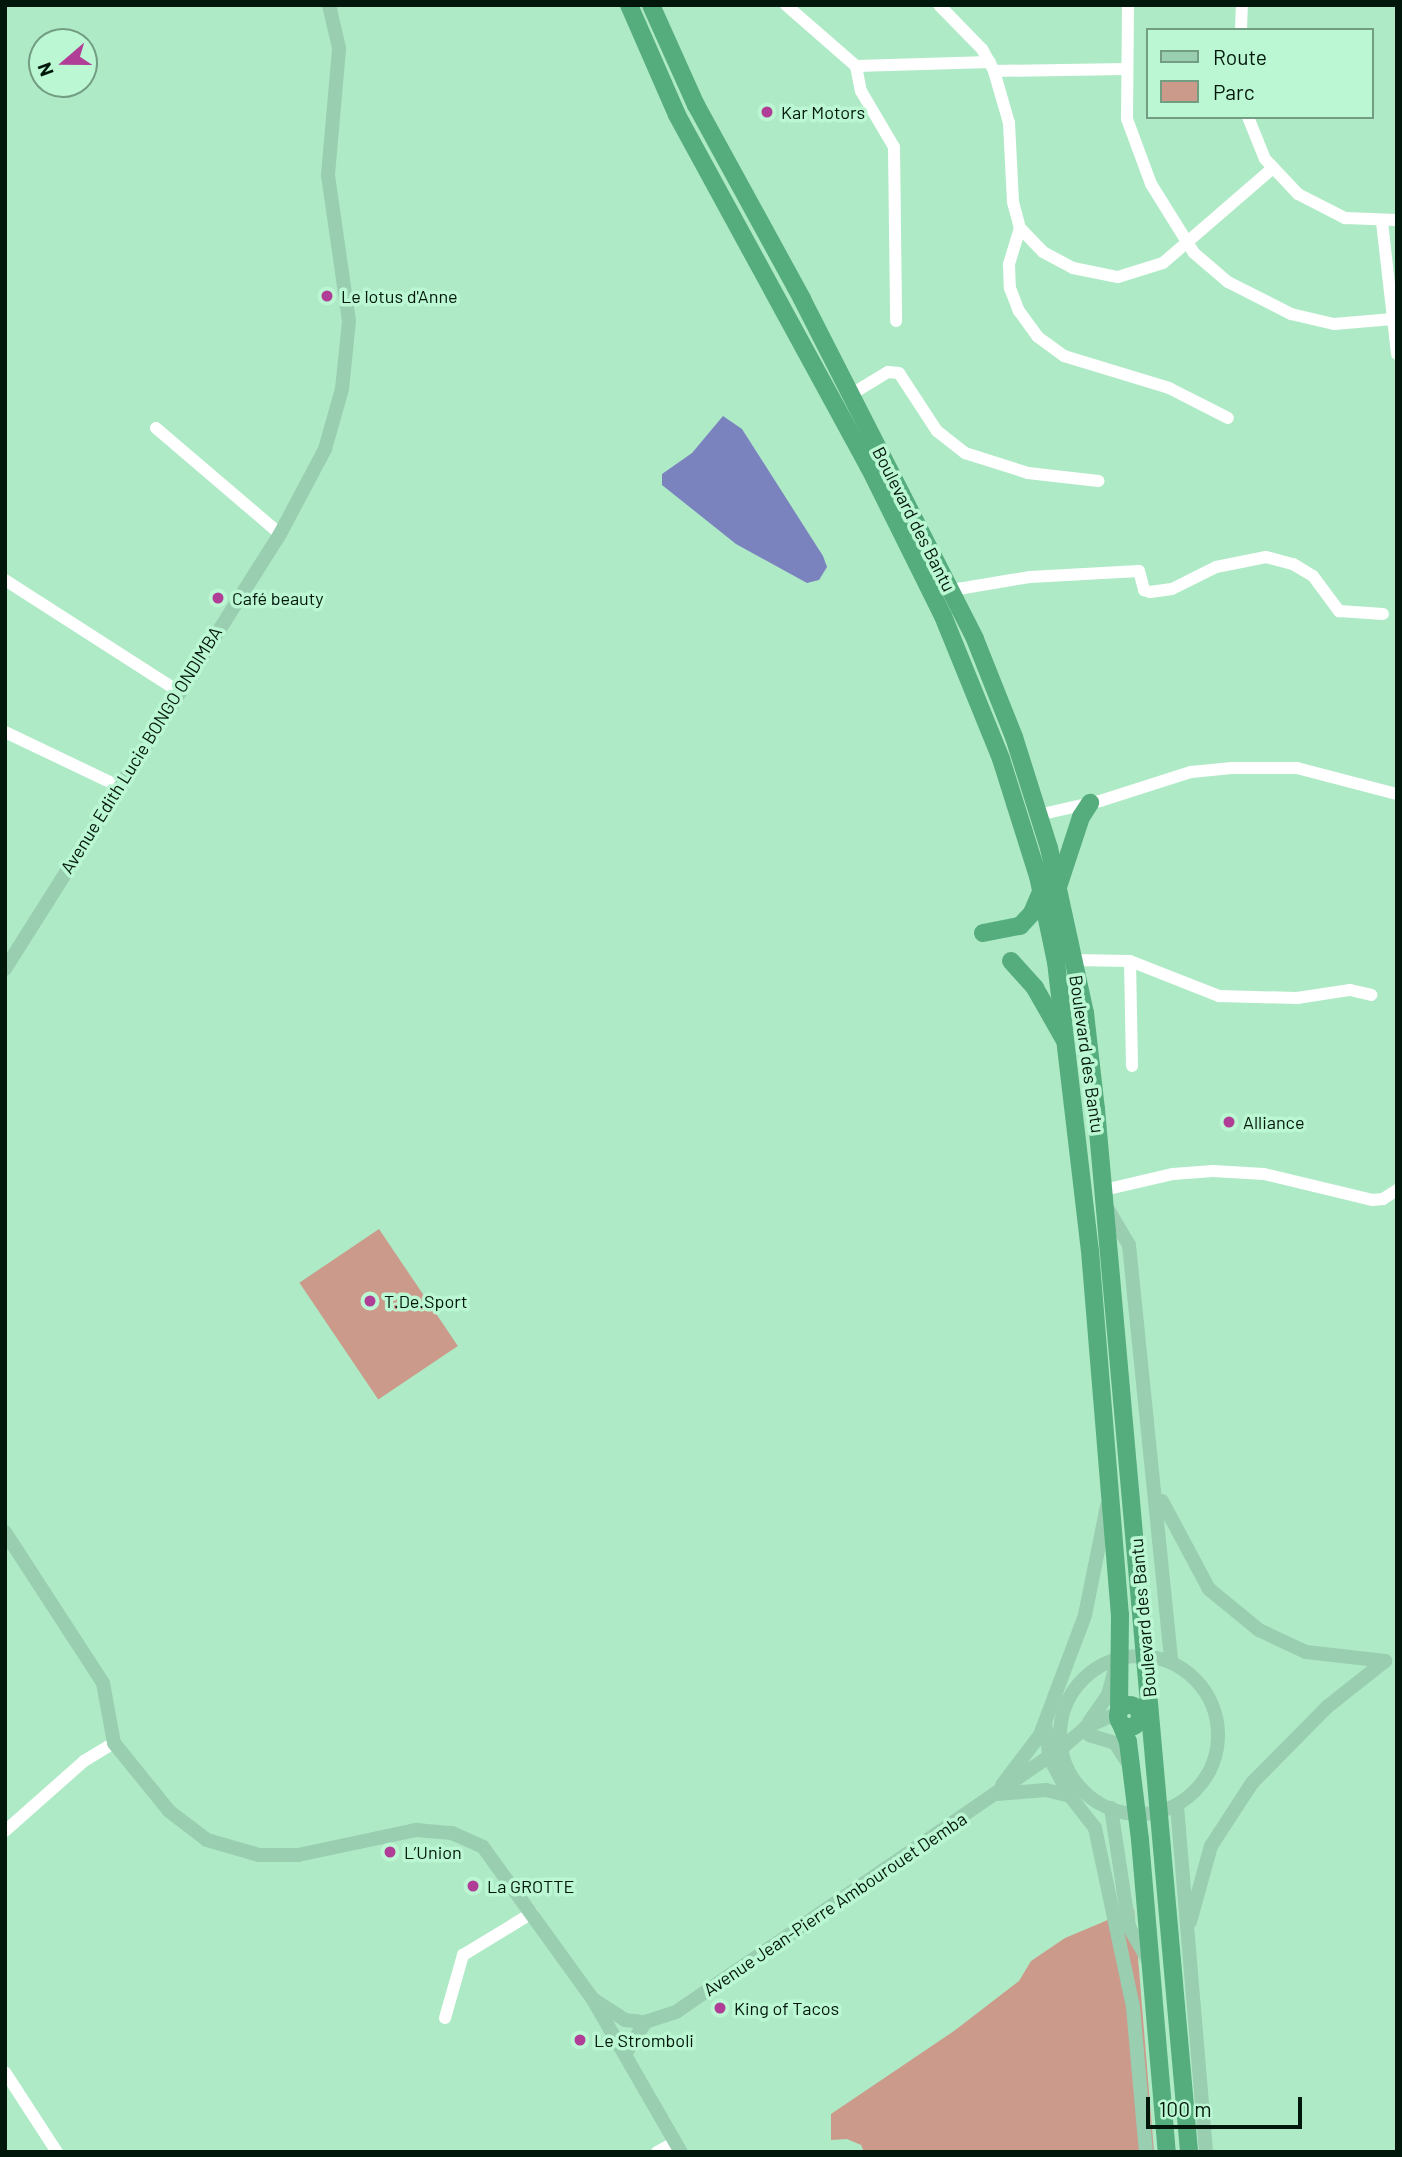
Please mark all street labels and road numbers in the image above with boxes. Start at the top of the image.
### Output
street label: Boulevard des Bantu [868,443,960,595]
street label: Avenue Edith Lucie BONGO ONDIMBA [56,623,226,877]
street label: Boulevard des Bantu [1065,974,1109,1134]
street label: Boulevard des Bantu [1125,1538,1161,1698]
street label: Avenue Jean-Pierre Ambourouet Demba [699,1808,971,2000]

